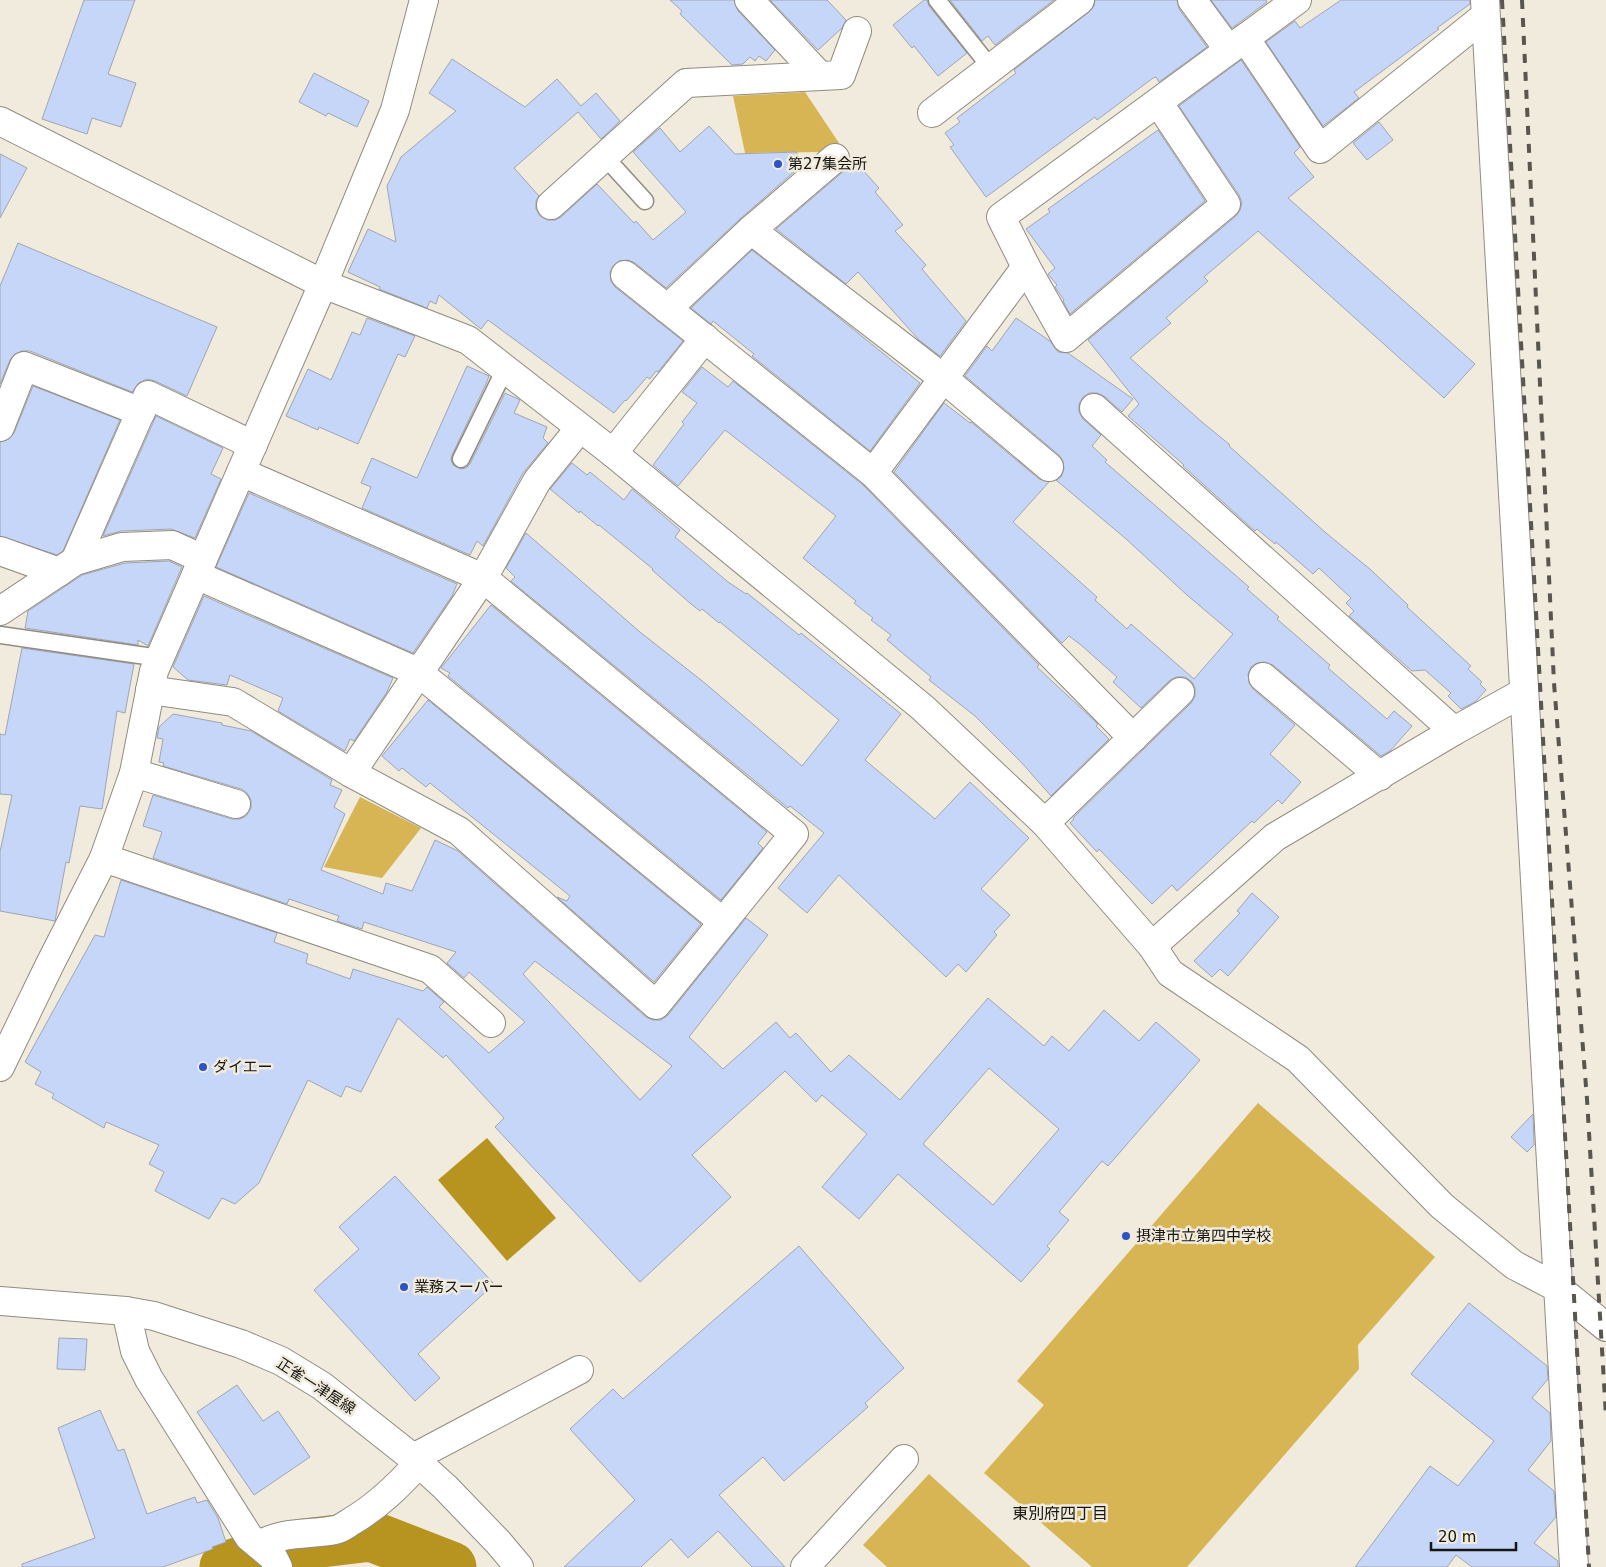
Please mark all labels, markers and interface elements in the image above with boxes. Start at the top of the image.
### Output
place label: 第27集会所 [788,155,867,173]
marker: 第27集会所 [772,158,784,170]
place label: ダイエー [213,1058,273,1076]
marker: ダイエー [197,1061,209,1073]
place label: 摂津市立第四中学校 [1136,1227,1271,1245]
marker: 摂津市立第四中学校 [1120,1230,1132,1242]
place label: 業務スーパー [414,1278,504,1296]
marker: 業務スーパー [398,1281,410,1293]
street label: 正雀一津屋線 [273,1354,359,1418]
district label: 東別府四丁目 [1012,1504,1108,1523]
scale bar [1431,1520,1516,1552]
text: 20 m [1438,1528,1476,1546]

